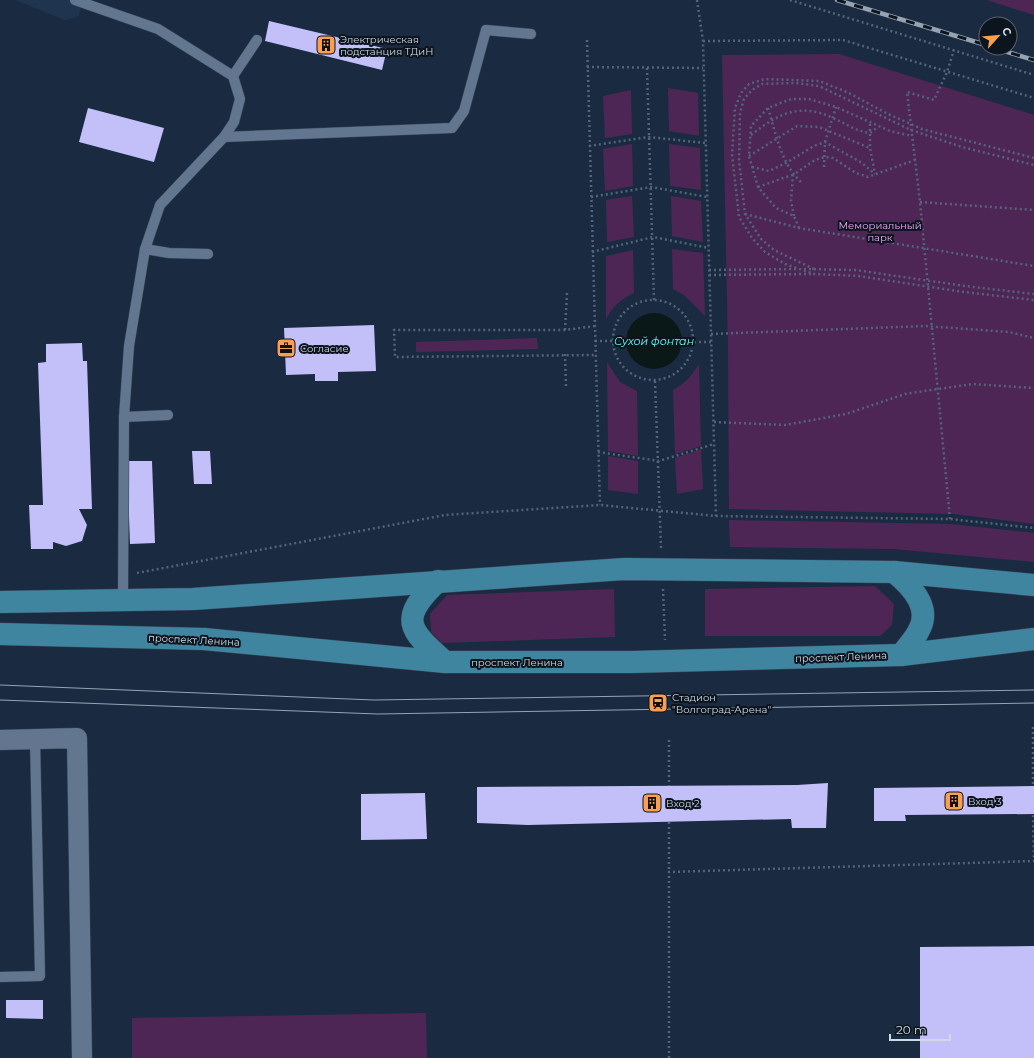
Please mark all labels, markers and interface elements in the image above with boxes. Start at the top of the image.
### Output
north arrow [978,16,1018,56]
text: С [999,25,1015,38]
place label: Электрическая подстанция ТДиН [340,33,433,58]
building icon: Электрическая подстанция ТДиН [315,34,337,56]
park label: Мемориальный парк [838,219,922,244]
water label: Сухой фонтан [614,334,694,348]
office icon: Согласие [275,337,297,359]
place label: Согласие [300,342,349,355]
street label: проспект Ленина [148,631,240,649]
street label: проспект Ленина [795,649,887,665]
street label: проспект Ленина [471,656,563,669]
place label: Стадион "Волгоград-Арена" [672,691,771,716]
station icon: Стадион "Волгоград-Арена" [647,692,669,714]
building icon: Вход 3 [943,790,965,812]
building icon: Вход 2 [641,792,663,814]
place label: Вход 3 [968,795,1002,808]
place label: Вход 2 [666,797,700,810]
scale bar [890,1016,950,1042]
text: 20 m [896,1022,927,1037]

